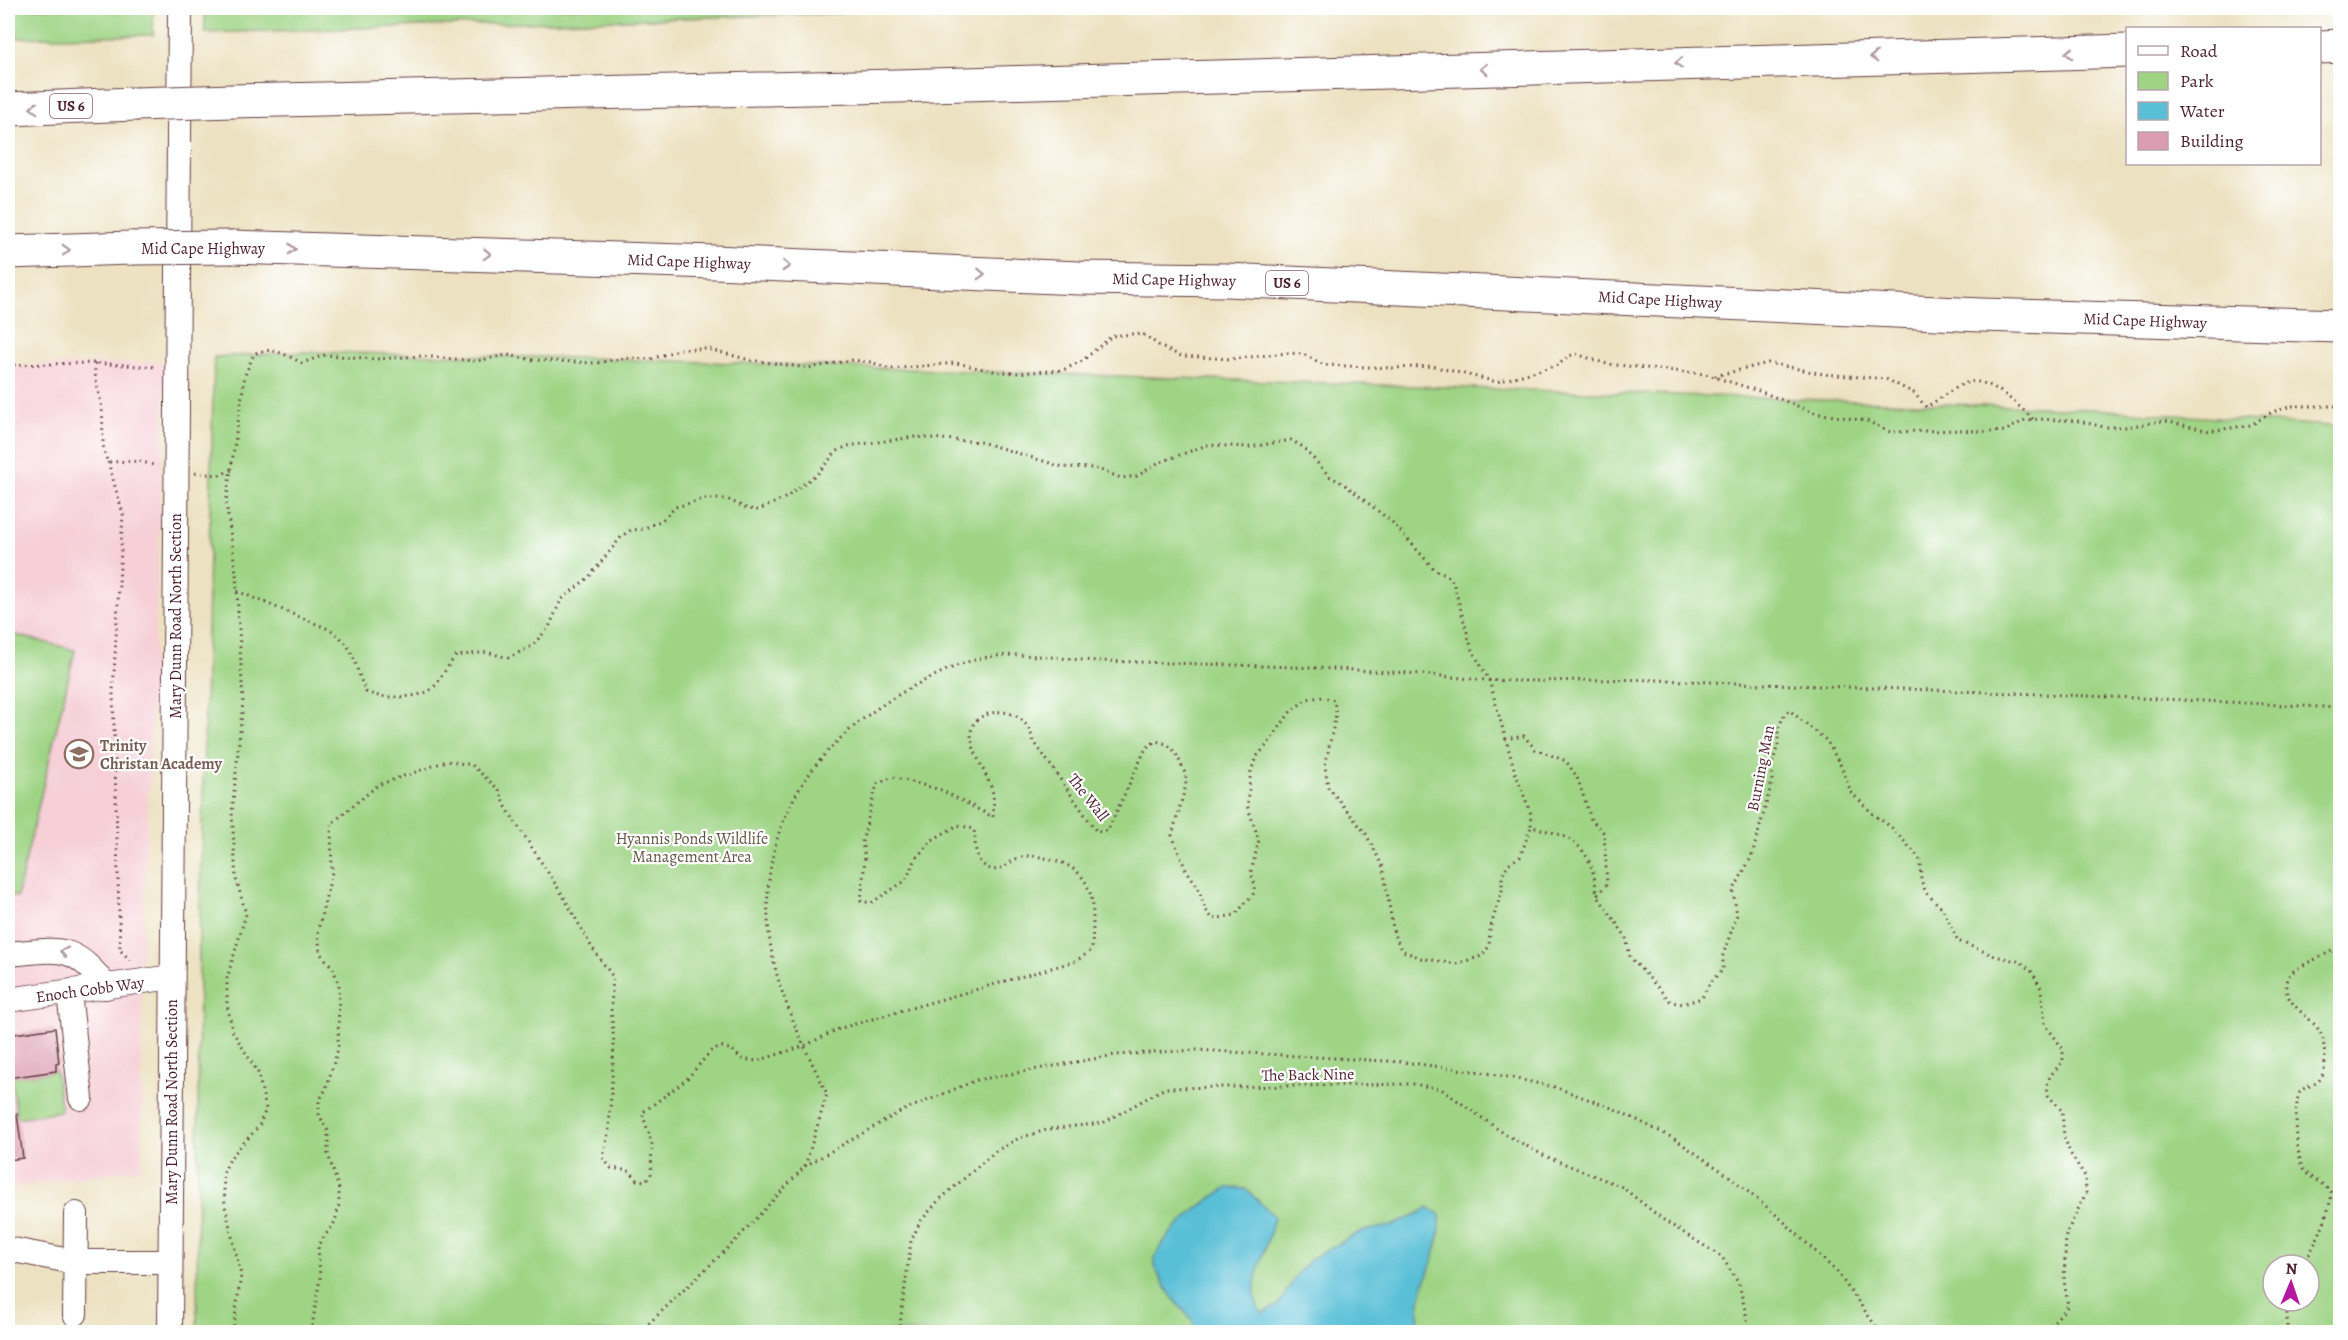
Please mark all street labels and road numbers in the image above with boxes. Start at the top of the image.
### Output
road number: US 6 [50,94,92,118]
street label: Mid Cape Highway [141,238,266,260]
street label: Mid Cape Highway [627,249,752,275]
street label: Mid Cape Highway [1112,268,1237,292]
road number: US 6 [1266,271,1308,295]
street label: Mid Cape Highway [1598,286,1723,314]
street label: Mid Cape Highway [2083,308,2208,334]
street label: Mary Dunn Road North Section [165,513,187,719]
street label: Burning Man [1742,723,1780,813]
street label: The Wall [1063,769,1114,826]
street label: Enoch Cobb Way [35,971,147,1008]
street label: Mary Dunn Road North Section [161,999,183,1205]
street label: The Back Nine [1261,1063,1355,1087]

